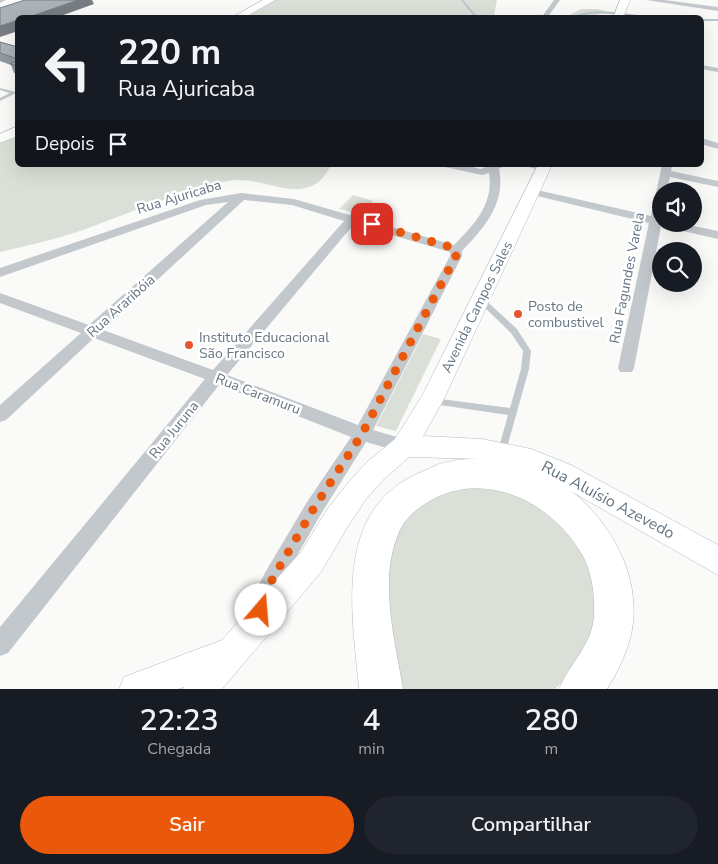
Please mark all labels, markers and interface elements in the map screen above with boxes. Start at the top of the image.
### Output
text: 220 m [118,29,221,76]
icon: left [35,35,100,100]
text: Rua Ajuricaba [118,74,255,104]
icon: arrive [104,130,132,158]
text: Depois [35,131,94,157]
street label: Rua Ajuricaba [134,175,224,219]
map controls [652,182,702,292]
button: sound [652,182,702,232]
pin [351,203,393,245]
icon: arrive [358,210,386,238]
street label: Rua Fagundes Varela [605,211,649,345]
street label: Avenida Campos Sales [437,238,517,376]
button: search [652,242,702,292]
street label: Rua Araribóia [83,270,159,342]
place label: Posto de combustivel [528,297,604,332]
marker: Posto de combustivel [512,308,524,320]
place label: Instituto Educacional São Francisco [199,328,330,363]
marker: Instituto Educacional São Francisco [183,339,195,351]
street label: Rua Caramuru [213,369,303,419]
street label: Rua Juruna [145,397,203,463]
street label: Rua Aluísio Azevedo [538,456,679,544]
position arrow [234,583,286,635]
text: 22:23 [140,700,219,741]
text: 4 [363,700,381,741]
text: 280 [524,700,578,741]
text: Chegada [147,738,211,760]
text: min [358,738,385,760]
text: m [545,738,558,760]
button: Sair [20,796,354,854]
button: Compartilhar [364,796,698,854]

